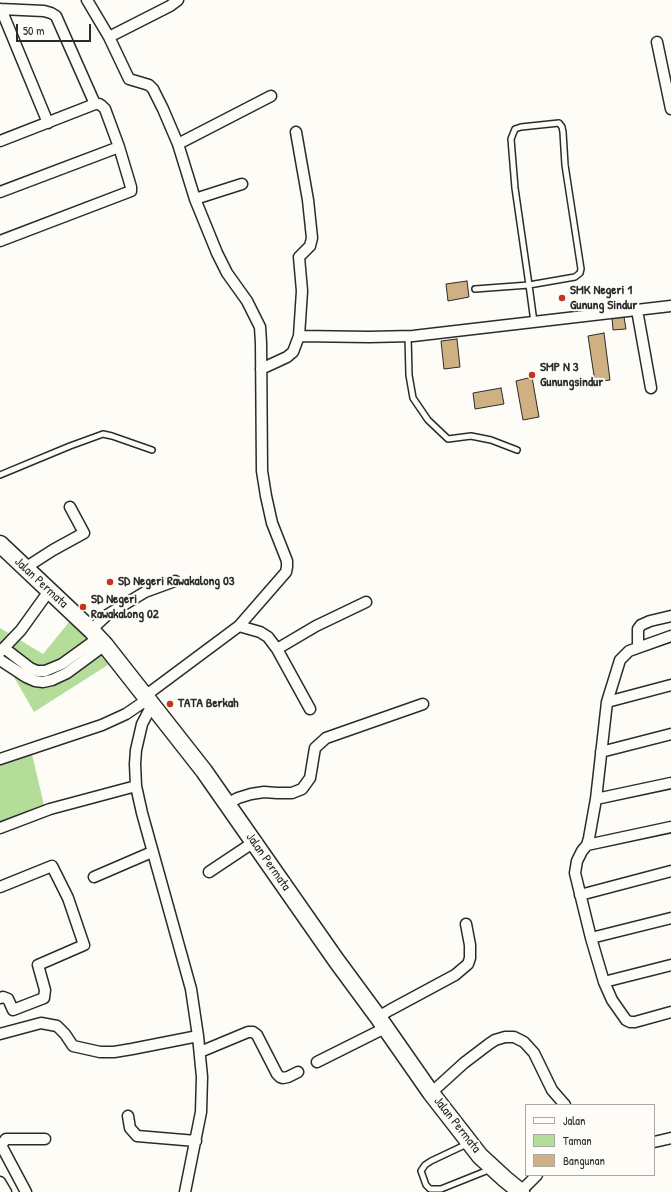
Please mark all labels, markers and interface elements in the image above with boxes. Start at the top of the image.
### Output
scale bar [18,16,93,42]
text: 50 m [23,22,44,39]
place label: SMK Negeri 1 Gunung Sindur [570,283,637,314]
marker: SMK Negeri 1 Gunung Sindur [557,293,567,303]
place label: SMP N 3 Gunungsindur [540,360,603,391]
marker: SMP N 3 Gunungsindur [527,370,537,380]
street label: Jalan Permata [11,554,71,612]
place label: SD Negeri Rawakalong 03 [118,574,235,590]
marker: SD Negeri Rawakalong 03 [105,577,115,587]
place label: SD Negeri Rawakalong 02 [91,592,159,623]
marker: SD Negeri Rawakalong 02 [78,602,88,612]
place label: TATA Berkah [178,696,239,712]
marker: TATA Berkah [165,699,175,709]
street label: Jalan Permata [242,830,294,894]
street label: Jalan Permata [430,1094,484,1156]
legend [525,1104,655,1176]
text: Jalan [563,1112,585,1129]
text: Taman [563,1132,592,1149]
text: Bangunan [563,1152,605,1169]

